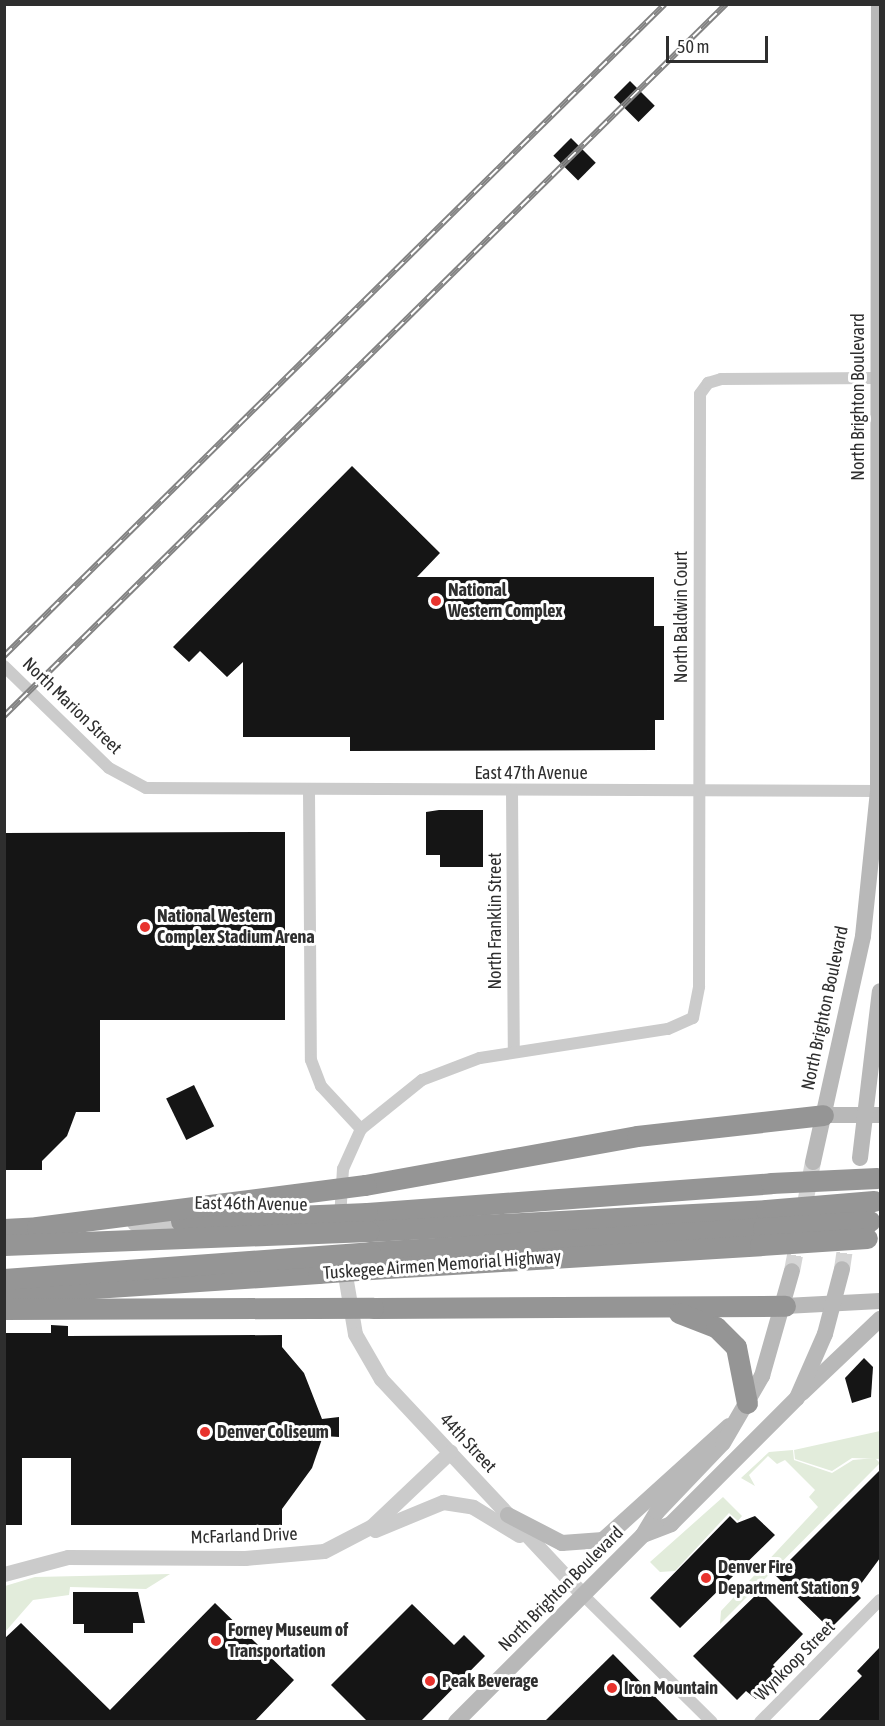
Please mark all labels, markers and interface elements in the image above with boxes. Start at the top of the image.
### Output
scale bar [669,24,771,62]
text: 50 m [677,36,709,57]
street label: North Brighton Boulevard [847,313,869,481]
street label: North Baldwin Court [670,551,692,683]
place label: National Western Complex [448,580,563,622]
marker: National Western Complex [429,594,443,608]
street label: North Marion Street [18,653,126,759]
street label: East 47th Avenue [474,762,588,784]
street label: North Franklin Street [484,852,506,990]
place label: National Western Complex Stadium Arena [157,906,315,948]
marker: National Western Complex Stadium Arena [138,920,152,934]
street label: North Brighton Boulevard [797,924,853,1092]
street label: East 46th Avenue [194,1192,308,1216]
street label: Tuskegee Airmen Memorial Highway [322,1246,562,1284]
street label: 44th Street [435,1409,501,1477]
place label: Denver Coliseum [217,1421,329,1443]
marker: Denver Coliseum [198,1425,212,1439]
street label: North Brighton Boulevard [494,1522,628,1656]
street label: McFarland Drive [190,1523,298,1549]
place label: Denver Fire Department Station 9 [718,1557,860,1600]
marker: Denver Fire Department Station 9 [699,1571,713,1585]
street label: Wynkoop Street [751,1617,839,1705]
place label: Forney Museum of Transportation [228,1620,348,1662]
marker: Forney Museum of Transportation [209,1634,223,1648]
place label: Peak Beverage [442,1670,538,1692]
marker: Peak Beverage [423,1674,437,1688]
place label: Iron Mountain [624,1677,718,1699]
marker: Iron Mountain [605,1681,619,1695]

